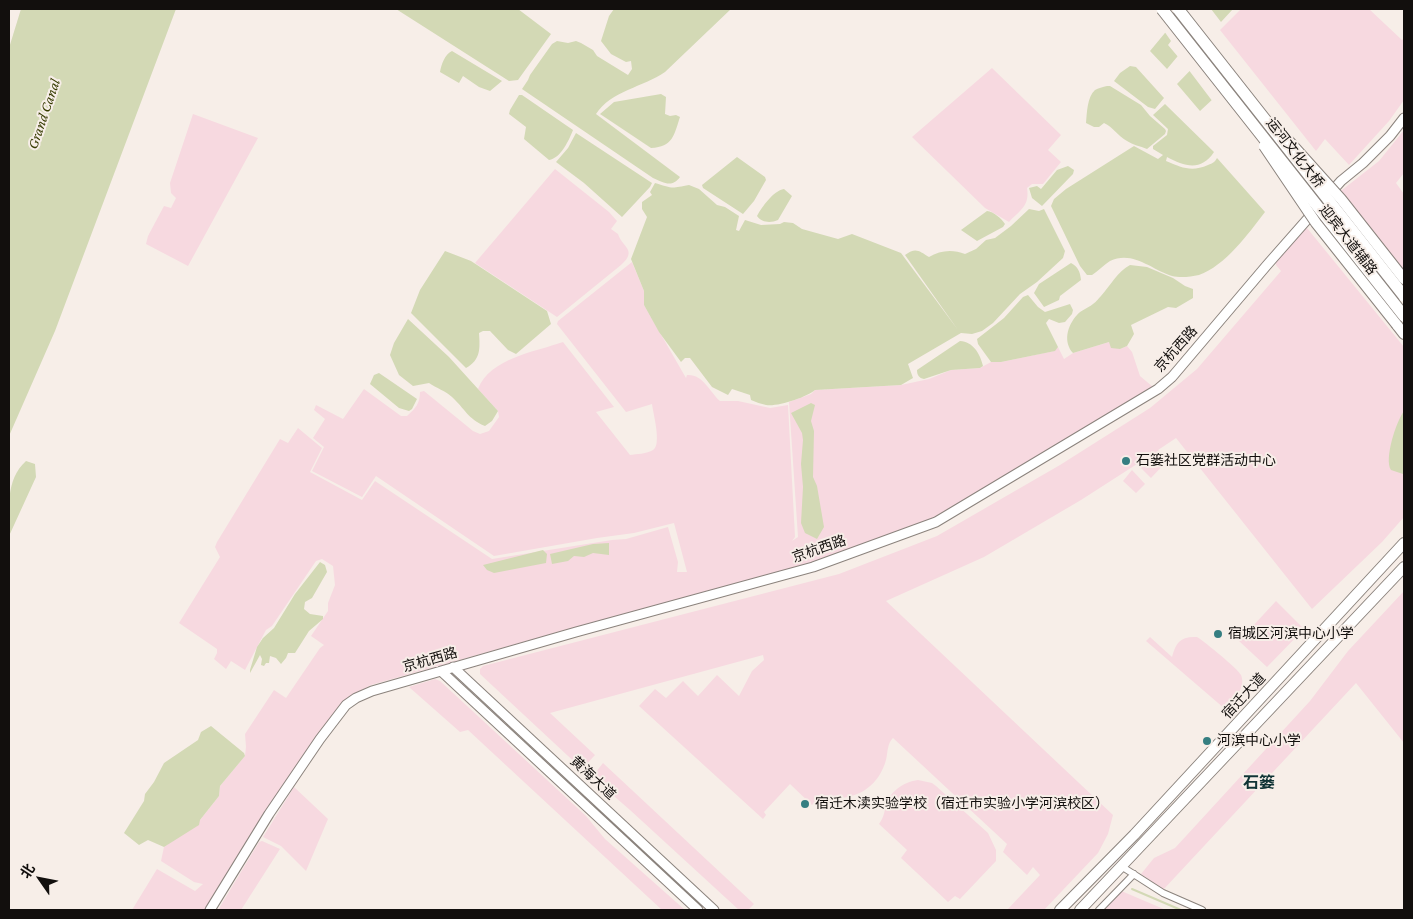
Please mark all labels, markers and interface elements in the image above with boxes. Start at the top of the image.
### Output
water label: Grand Canal [24,77,64,151]
street label: 运河文化大桥 [1263,115,1327,191]
street label: 迎宾大道辅路 [1316,202,1380,278]
street label: 京杭西路 [1151,323,1201,375]
place label: 石篓社区党群活动中心 [1136,453,1276,469]
marker: 石篓社区党群活动中心 [1120,455,1132,467]
street label: 京杭西路 [790,532,848,566]
place label: 宿城区河滨中心小学 [1228,626,1354,642]
marker: 宿城区河滨中心小学 [1212,628,1224,640]
street label: 京杭西路 [401,644,459,676]
street label: 宿迁大道 [1219,670,1269,722]
place label: 河滨中心小学 [1217,733,1301,749]
marker: 河滨中心小学 [1201,735,1213,747]
street label: 黄海大道 [567,753,619,803]
district label: 石篓 [1243,773,1275,793]
place label: 宿迁木渎实验学校（宿迁市实验小学河滨校区） [815,796,1109,812]
marker: 宿迁木渎实验学校（宿迁市实验小学河滨校区） [799,798,811,810]
north arrow [15,854,65,904]
text: 北 [17,861,38,881]

